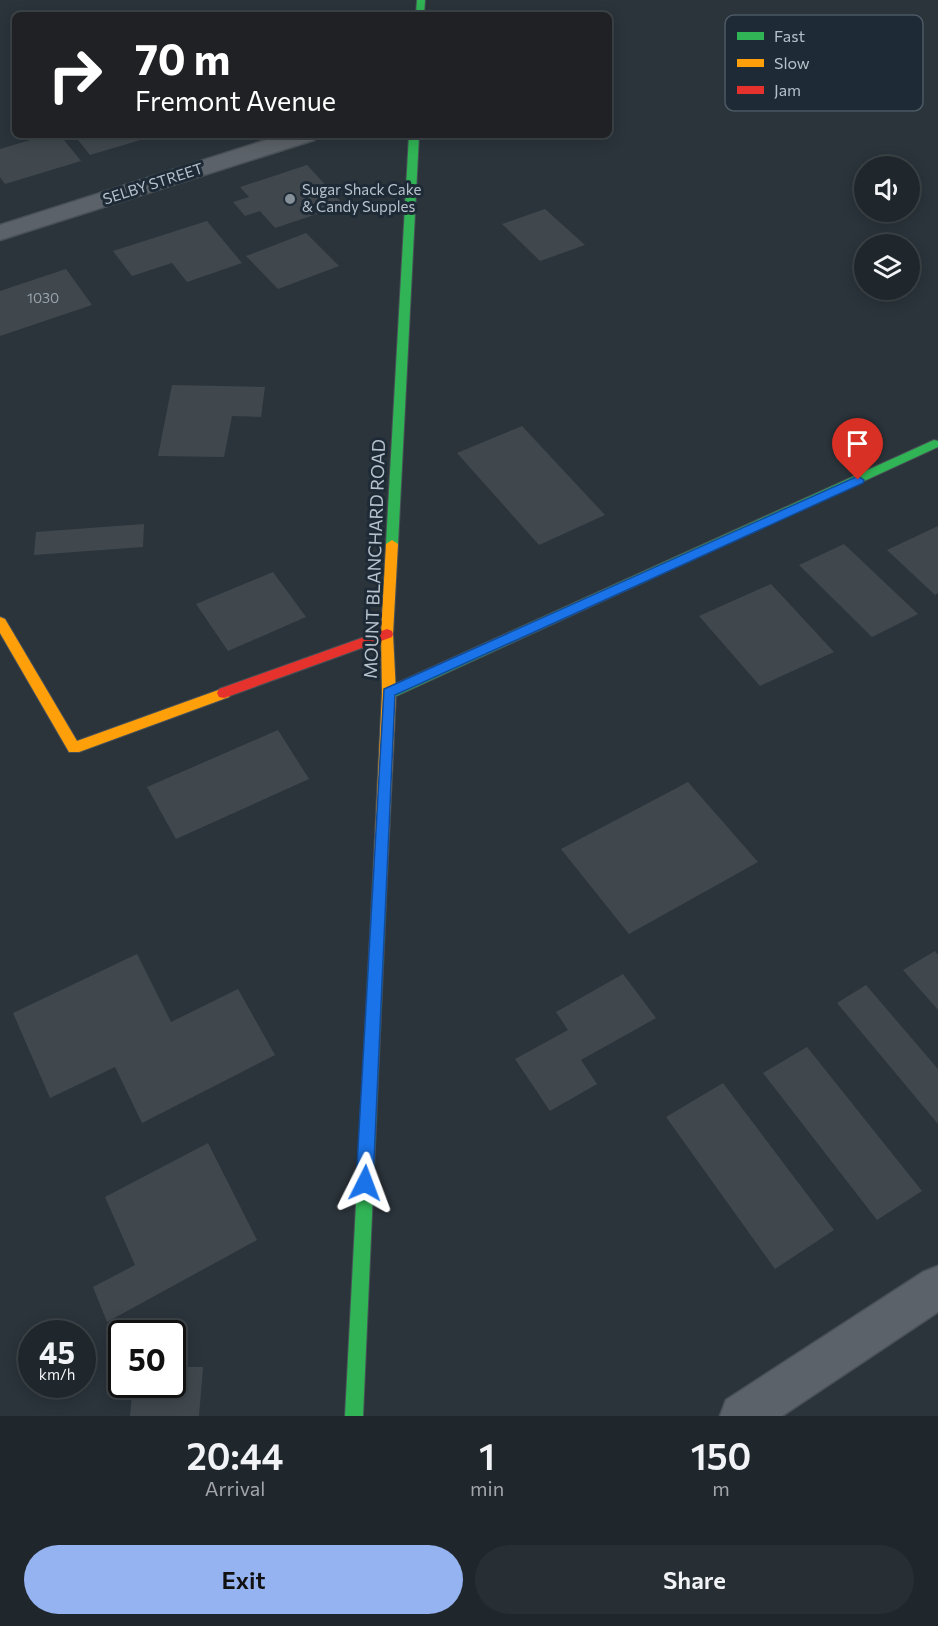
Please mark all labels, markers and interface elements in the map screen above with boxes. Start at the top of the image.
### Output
legend [725,15,923,111]
text: Fast [774,26,805,45]
text: 70 m [135,32,230,84]
icon: right [36,36,114,114]
text: Slow [774,53,810,72]
text: Jam [774,80,801,99]
text: Fremont Avenue [135,84,336,117]
map controls [854,156,920,300]
button: sound [854,156,920,222]
street label: SELBY STREET [100,158,205,208]
place label: Sugar Shack Cake & Candy Supples [302,180,421,215]
marker: Sugar Shack Cake & Candy Supples [283,192,297,206]
button: layers [854,234,920,300]
house number: 1030 [27,289,59,306]
pin [832,418,883,480]
icon: arrive [841,427,874,460]
street label: MOUNT BLANCHARD ROAD [359,439,389,679]
position arrow [333,1151,397,1215]
speed limit sign: 50 [108,1320,186,1398]
text: 45 [39,1333,75,1370]
text: km/h [39,1365,75,1383]
text: 20:44 [187,1433,284,1477]
text: 1 [479,1433,495,1477]
text: 150 [691,1433,751,1477]
text: Arrival [205,1476,265,1500]
text: min [470,1476,504,1500]
text: m [712,1476,730,1500]
button: Exit [24,1545,463,1614]
button: Share [475,1545,914,1614]

